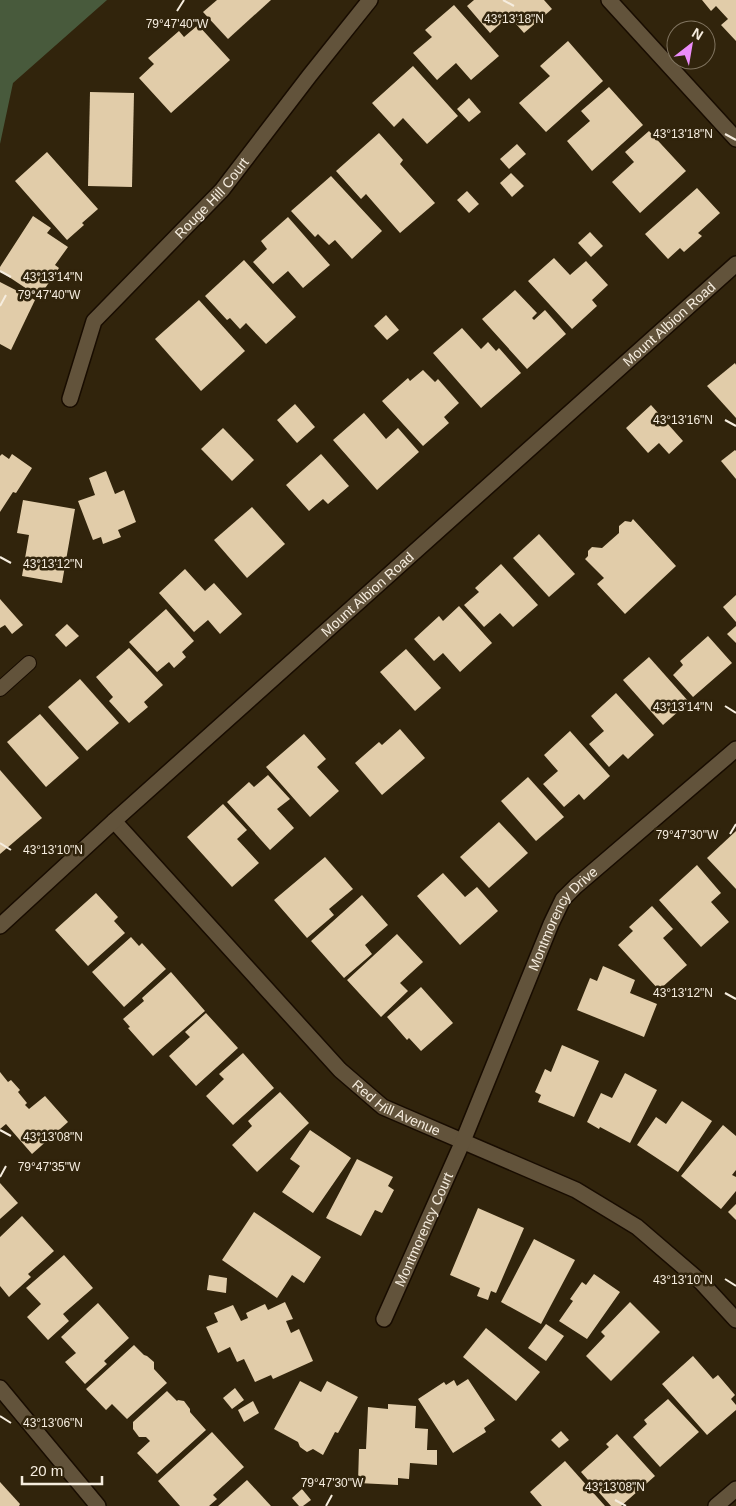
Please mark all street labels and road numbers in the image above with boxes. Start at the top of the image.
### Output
street label: Rouge Hill Court [171,154,252,242]
street label: Mount Albion Road [620,279,718,369]
street label: Mount Albion Road [318,549,417,640]
street label: Montmorency Drive [525,863,601,973]
street label: Red Hill Avenue [349,1076,443,1139]
street label: Montmorency Court [391,1170,456,1289]

